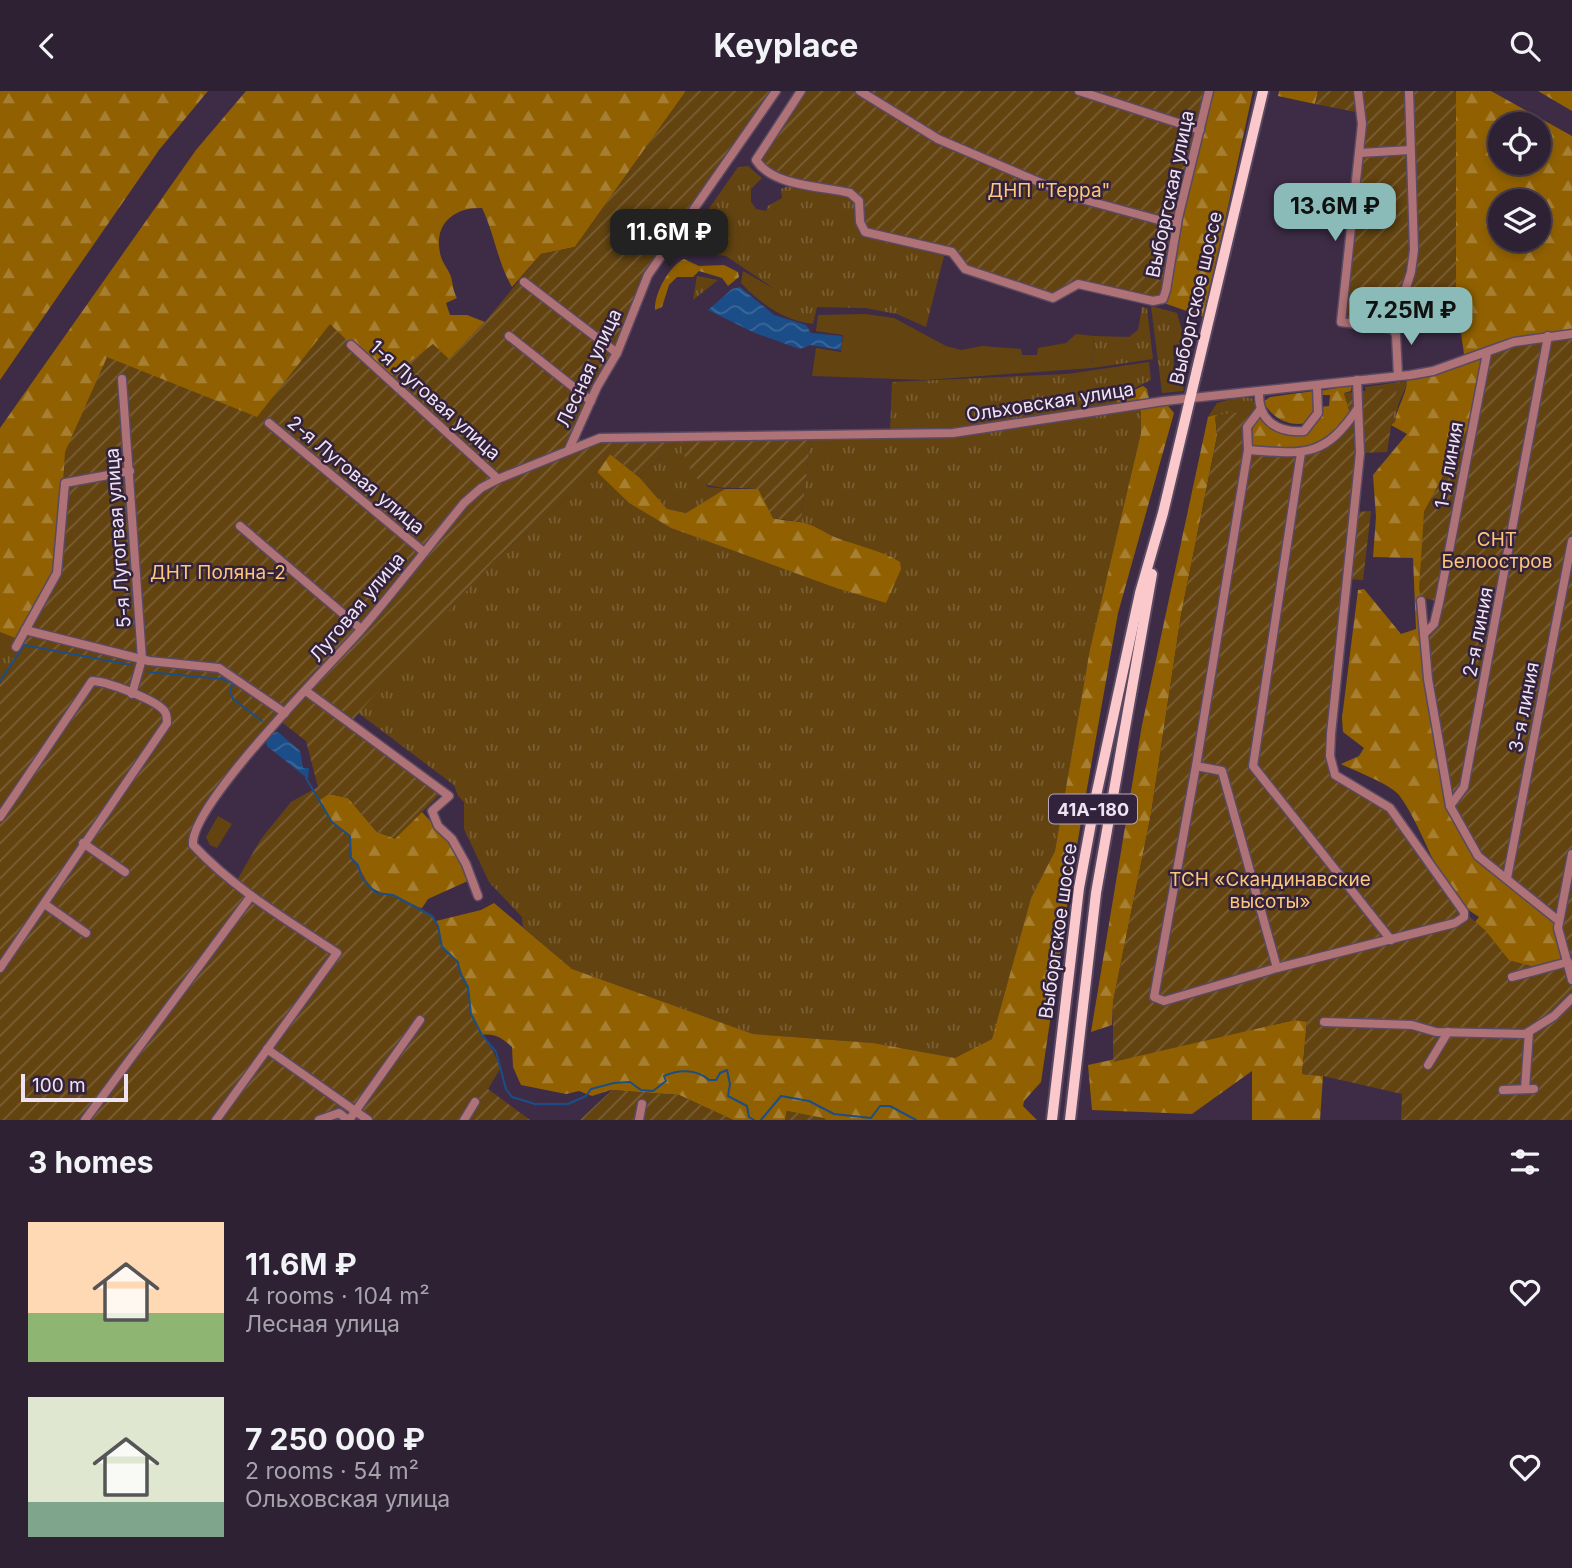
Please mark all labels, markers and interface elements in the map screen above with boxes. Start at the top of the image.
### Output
text: Keyplace [714,26,858,65]
icon: back [28,27,66,65]
icon: search [1506,27,1544,65]
street label: Выборгская улица [1141,108,1199,280]
map controls [1488,112,1551,252]
button: locate [1488,112,1551,175]
park label: ДНП "Терра" [988,179,1110,202]
pin: 13.6M ₽ [1270,183,1400,243]
button: layers [1488,189,1551,252]
text: 13.6M ₽ [1290,192,1380,220]
pin: 11.6M ₽ [604,209,734,269]
street label: Выборгское шоссе [1165,209,1227,387]
text: 11.6M ₽ [626,218,712,246]
pin: 7.25M ₽ [1346,287,1476,347]
text: 7.25M ₽ [1365,296,1457,324]
street label: Лесная улица [552,305,626,431]
street label: 1-я Луговая улица [365,335,505,465]
street label: Ольховская улица [965,377,1135,427]
street label: 2-я Луговая улица [283,411,429,539]
street label: 1-я линия [1430,420,1468,510]
street label: 5-я Лугогвая улица [100,447,136,629]
park label: СНТ Белоостров [1442,528,1552,573]
street label: Луговая улица [305,548,409,666]
park label: ДНТ Поляна-2 [150,561,286,584]
street label: 2-я линия [1458,585,1498,679]
street label: 3-я линия [1504,660,1544,754]
road number: 41А-180 [1049,795,1137,823]
street label: Выборгское шоссе [1034,842,1082,1020]
park label: ТСН «Скандинавские высоты» [1169,868,1371,913]
scale bar [21,1071,128,1103]
text: 100 m [32,1074,86,1097]
icon: filters [1506,1143,1544,1181]
text: 3 homes [28,1144,154,1180]
text: 11.6M ₽ [245,1246,357,1282]
icon: home [84,1250,168,1334]
icon: heart [1506,1273,1544,1311]
text: 4 rooms · 104 m² [245,1282,430,1310]
text: Лесная улица [245,1310,400,1338]
text: 7 250 000 ₽ [245,1421,425,1457]
icon: home [84,1425,168,1509]
icon: heart [1506,1448,1544,1486]
text: 2 rooms · 54 m² [245,1457,419,1485]
text: Ольховская улица [245,1485,450,1513]

